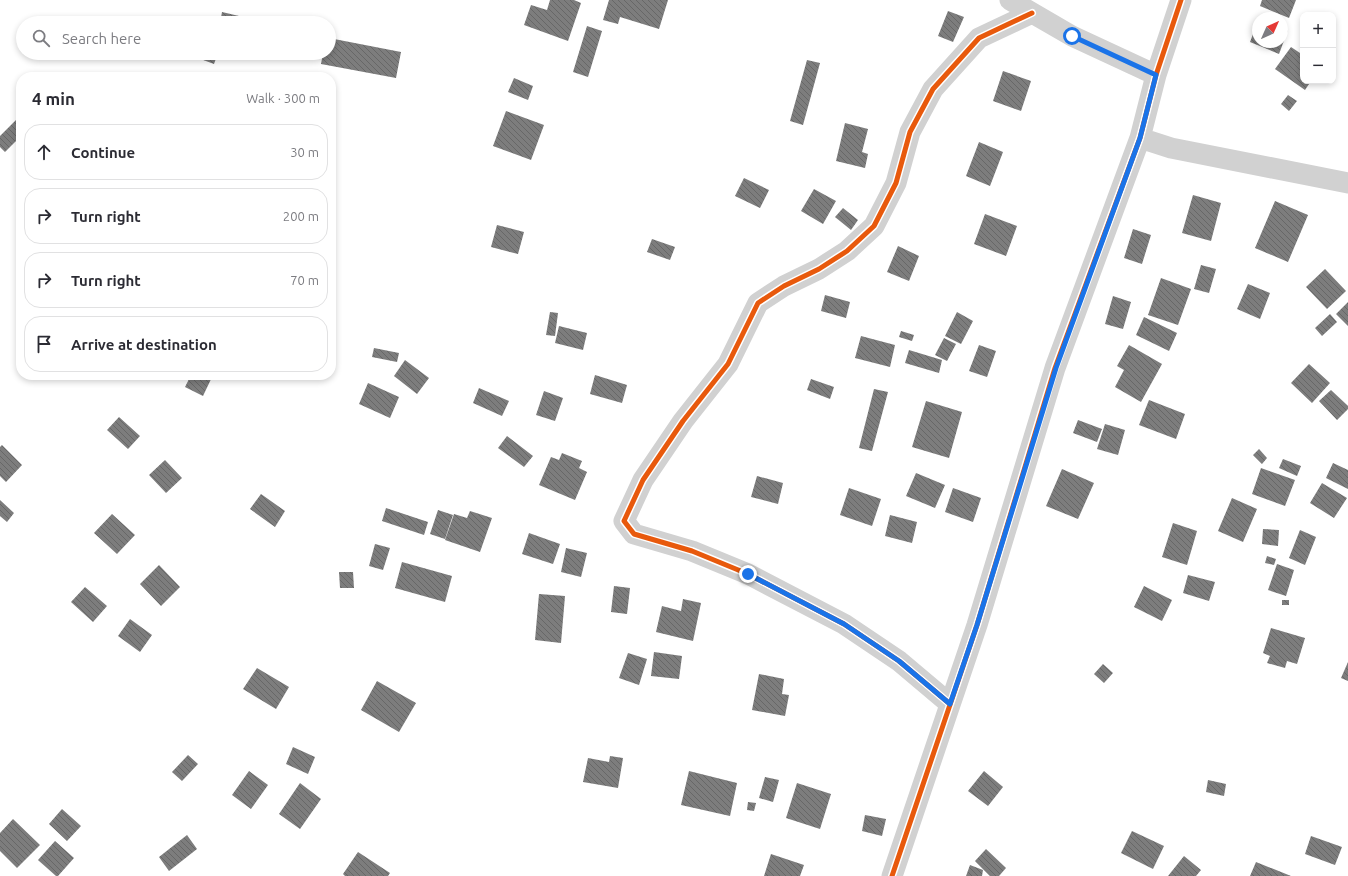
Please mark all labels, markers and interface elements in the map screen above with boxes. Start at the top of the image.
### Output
north arrow [1252,12,1288,48]
map controls [1300,12,1336,84]
button: + [1300,12,1336,48]
search box [16,16,336,60]
icon: search [30,27,52,49]
route start [1063,27,1081,45]
text: Search here [62,30,141,47]
button: − [1300,48,1336,84]
text: 4 min [32,89,75,108]
text: Walk · 300 m [246,91,320,105]
icon: ahead [33,141,55,163]
text: Continue [71,144,135,161]
text: 30 m [290,145,319,159]
icon: right [33,205,55,227]
text: Turn right [71,208,141,225]
text: 200 m [283,209,319,223]
icon: right [33,269,55,291]
text: Turn right [71,272,141,289]
text: 70 m [290,273,319,287]
icon: arrive [33,333,55,355]
text: Arrive at destination [71,336,217,353]
route end [739,565,757,583]

